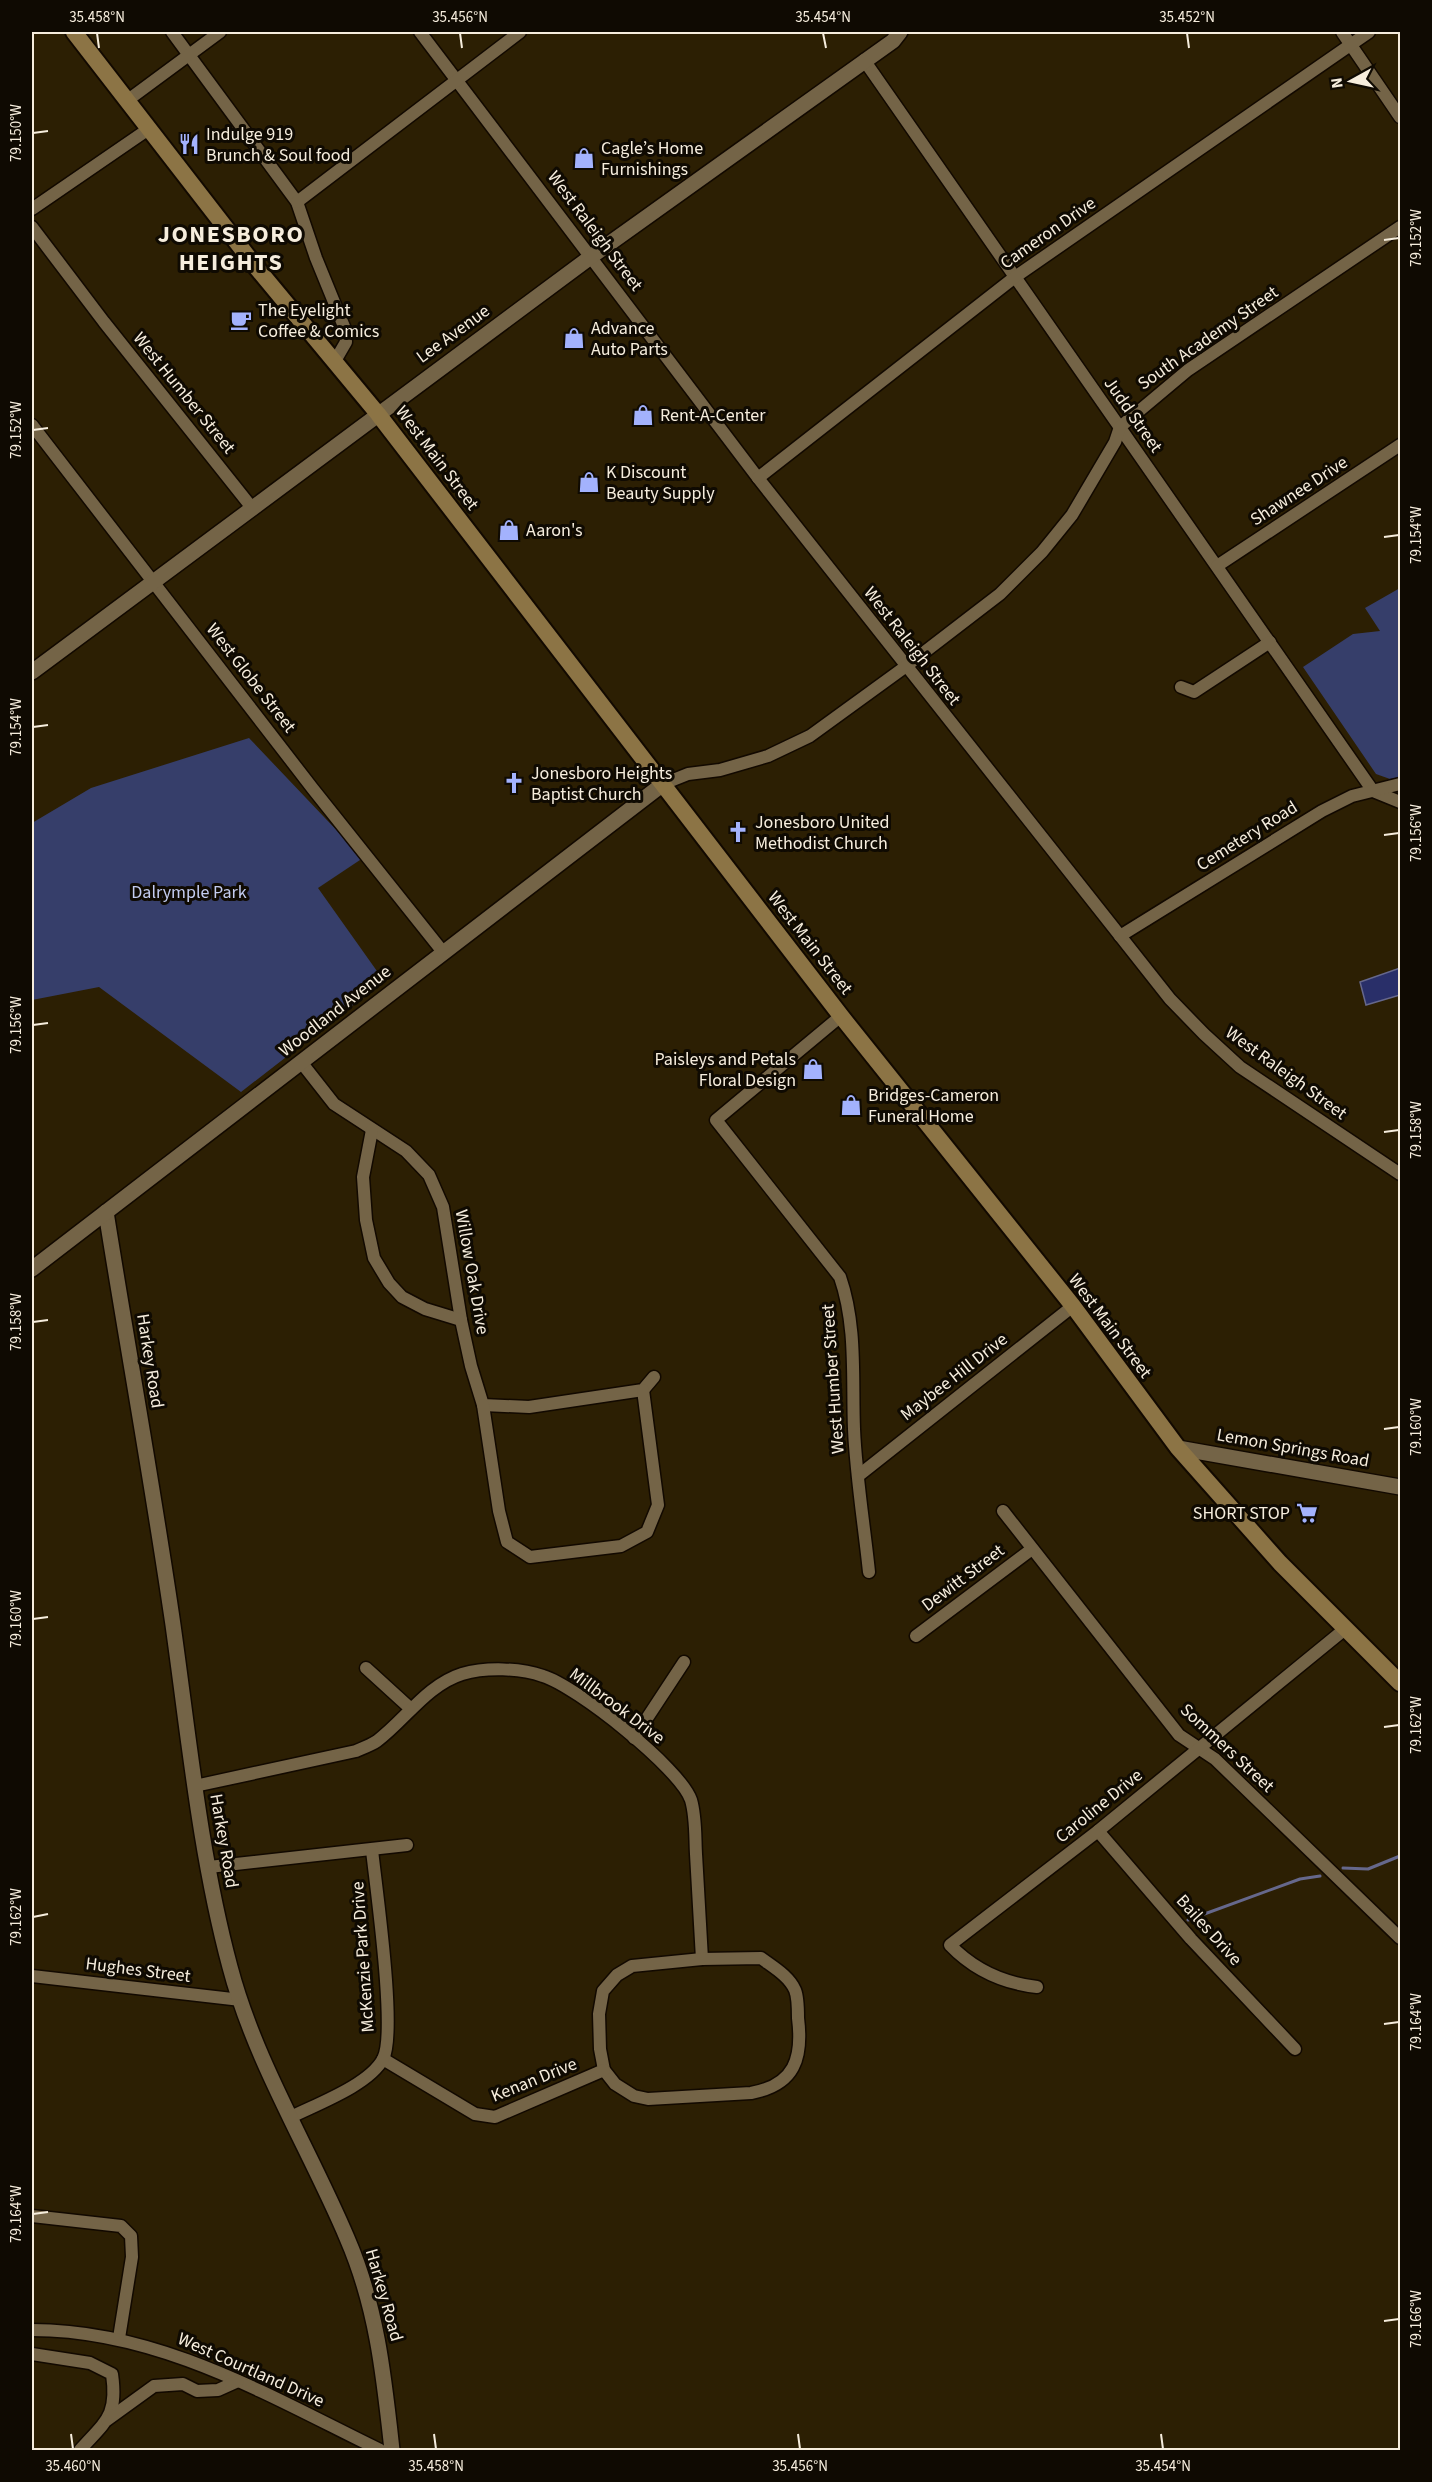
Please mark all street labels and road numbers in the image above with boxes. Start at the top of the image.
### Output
street label: West Raleigh Street [541,166,649,296]
street label: Cameron Drive [995,191,1101,275]
street label: South Academy Street [1133,280,1283,396]
street label: Lee Avenue [411,299,495,369]
street label: West Humber Street [127,327,241,459]
street label: Judd Street [1098,372,1168,458]
street label: West Main Street [389,401,485,515]
street label: Shawnee Drive [1245,450,1353,532]
street label: West Raleigh Street [858,581,966,711]
street label: West Globe Street [200,618,302,738]
street label: Cemetery Road [1192,795,1302,877]
street label: West Main Street [762,886,858,1000]
street label: Woodland Avenue [274,959,396,1063]
street label: West Raleigh Street [1220,1020,1352,1126]
street label: Willow Oak Drive [449,1208,495,1337]
street label: West Main Street [1062,1269,1158,1383]
street label: West Humber Street [815,1303,851,1455]
street label: Harkey Road [130,1312,170,1410]
street label: Maybee Hill Drive [895,1327,1013,1427]
street label: Lemon Springs Road [1215,1422,1371,1474]
street label: Dewitt Street [916,1539,1010,1617]
street label: Millbrook Drive [564,1662,670,1750]
street label: Sommers Street [1174,1698,1280,1798]
street label: Caroline Drive [1050,1763,1148,1849]
street label: Harkey Road [203,1792,245,1890]
street label: McKenzie Park Drive [345,1881,381,2033]
street label: Bailes Drive [1170,1889,1248,1971]
street label: Hughes Street [84,1951,192,1989]
street label: Kenan Drive [487,2051,581,2109]
street label: Harkey Road [359,2246,409,2344]
street label: West Courtland Drive [174,2326,328,2414]

